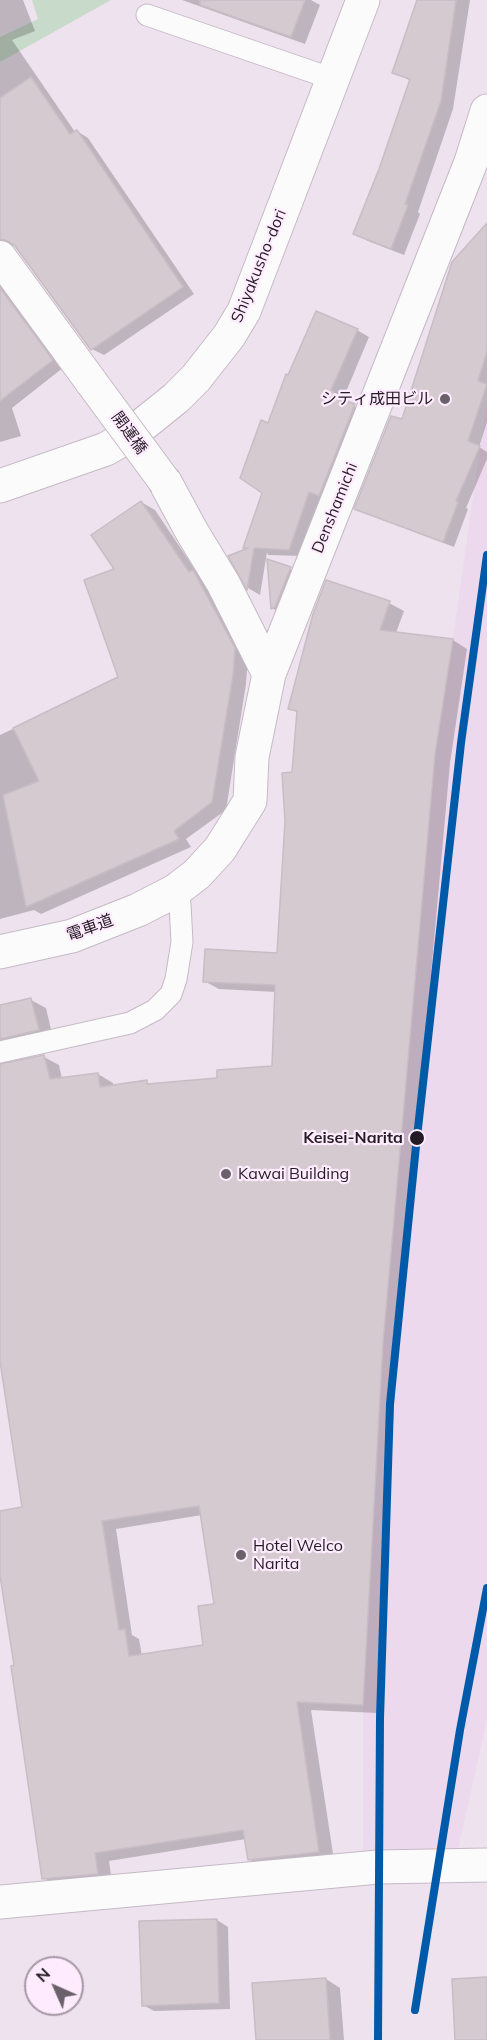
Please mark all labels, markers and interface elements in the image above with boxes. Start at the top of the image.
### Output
street label: Shiyakusho-dori [227,206,291,326]
place label: シティ成田ビル [321,389,433,409]
marker: シティ成田ビル [438,392,452,406]
street label: 開運橋 [107,408,151,458]
street label: Denshamichi [308,460,362,556]
street label: 電車道 [64,911,116,945]
place label: Keisei-Narita [303,1128,403,1148]
marker: Keisei-Narita [408,1129,426,1147]
place label: Kawai Building [238,1164,349,1184]
marker: Kawai Building [219,1167,233,1181]
place label: Hotel Welco Narita [253,1536,343,1574]
marker: Hotel Welco Narita [234,1548,248,1562]
north arrow [24,1956,84,2016]
text: N [31,1963,54,1986]

